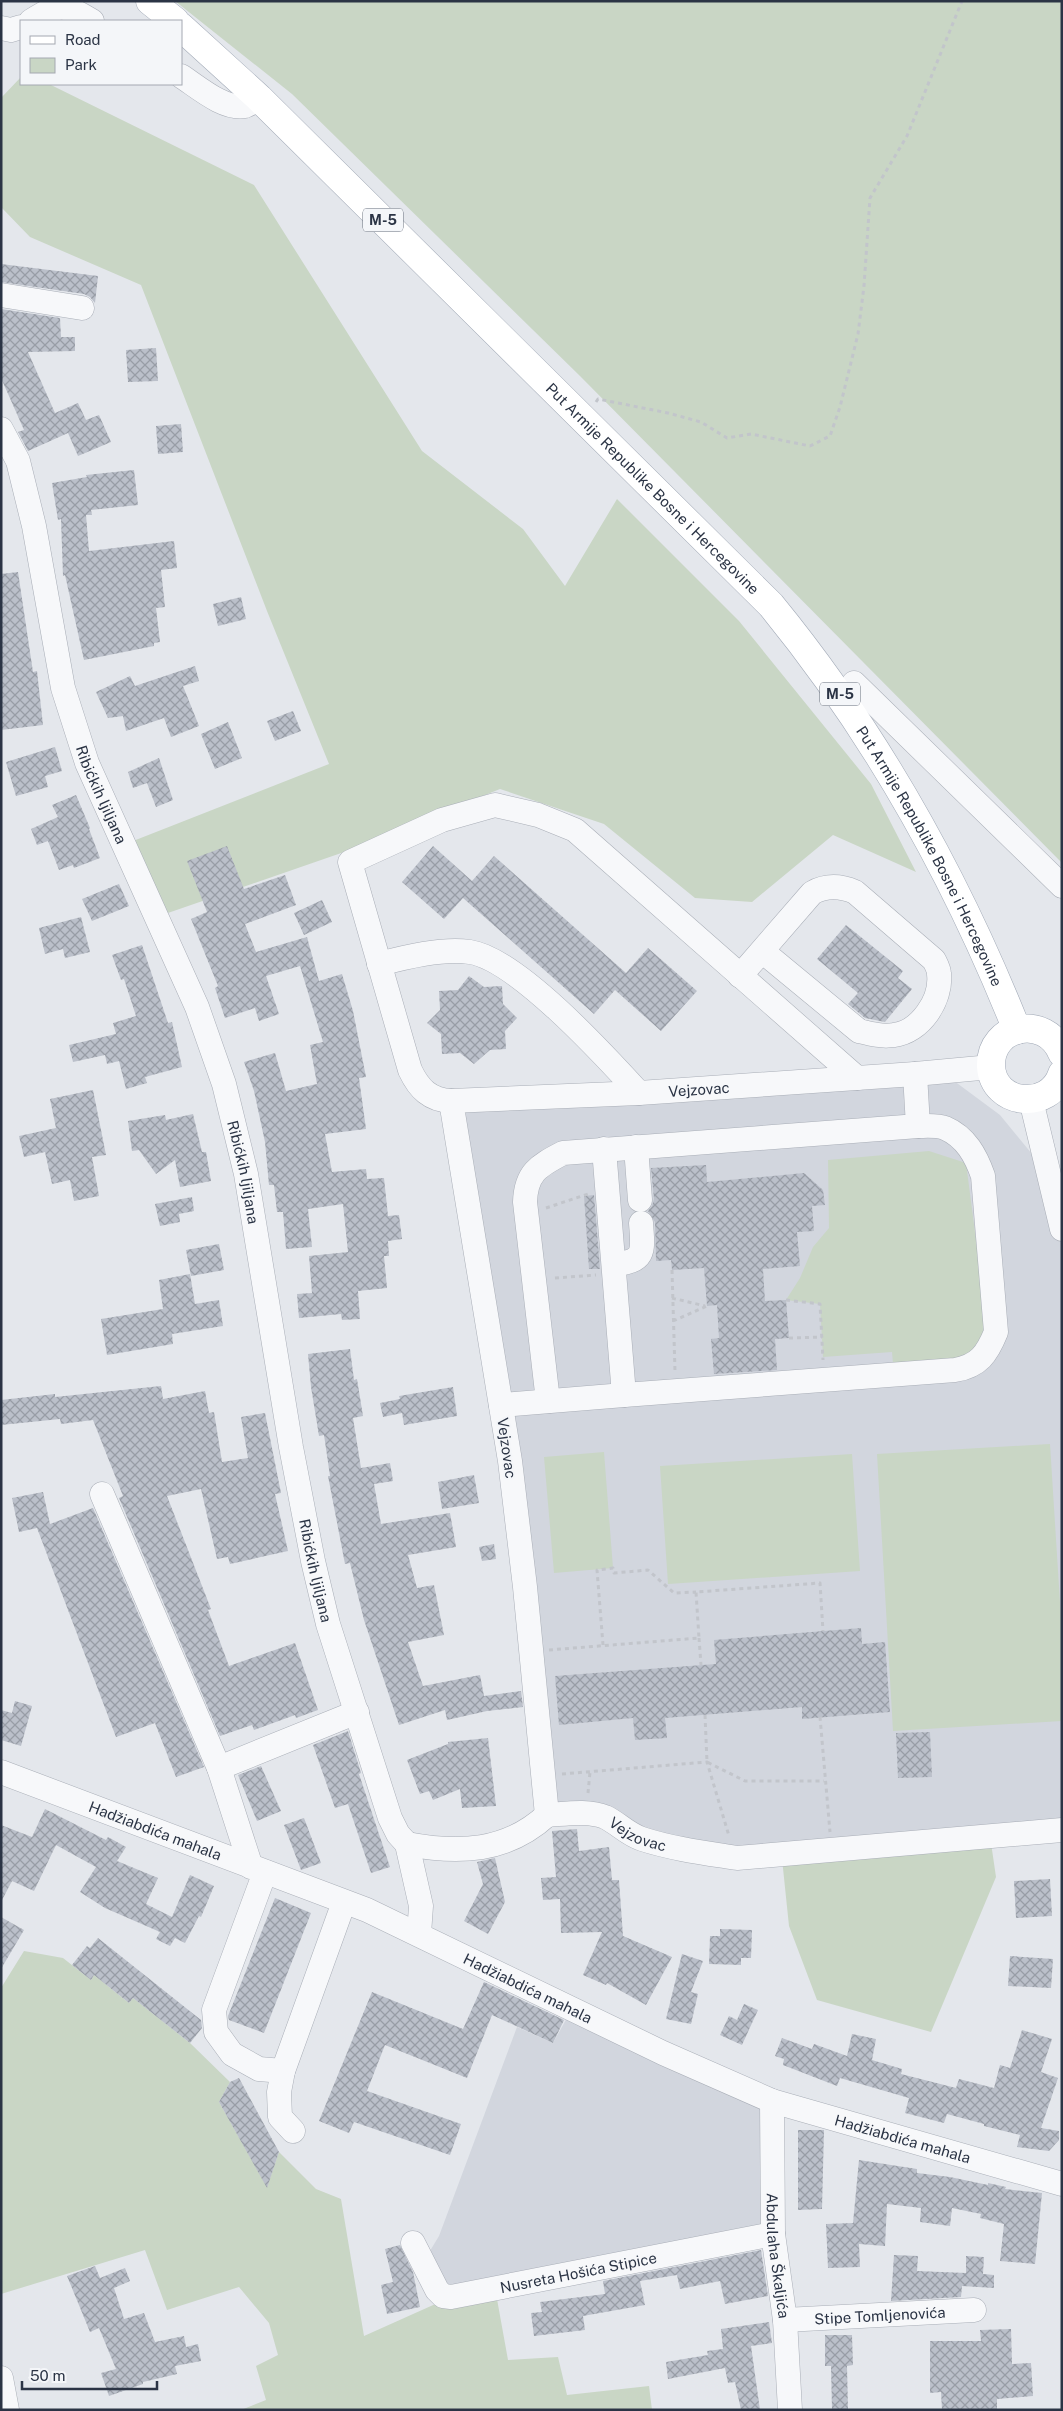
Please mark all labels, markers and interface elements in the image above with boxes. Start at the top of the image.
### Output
legend [20,20,182,85]
text: Road [65,31,101,48]
text: Park [65,56,97,73]
road number: M-5 [363,208,403,232]
street label: Put Armije Republike Bosne i Hercegovine [543,379,763,597]
road number: M-5 [820,682,860,706]
street label: Put Armije Republike Bosne i Hercegovine [853,722,1006,989]
street label: Ribićkih ljiljana [73,743,131,846]
street label: Vejzovac [668,1078,730,1099]
street label: Ribićkih ljiljana [225,1118,263,1225]
street label: Vejzovac [494,1417,520,1479]
street label: Ribićkih ljiljana [297,1517,336,1624]
street label: Hadžiabdića mahala [87,1797,224,1863]
street label: Vejzovac [606,1813,668,1854]
street label: Hadžiabdića mahala [461,1950,595,2026]
street label: Hadžiabdića mahala [833,2111,973,2166]
street label: Abdulaha Škaljića [764,2193,793,2319]
street label: Nusreta Hošića Stipice [499,2248,658,2296]
street label: Stipe Tomljenovića [814,2303,946,2327]
scale bar [22,2358,158,2390]
text: 50 m [30,2367,65,2384]

